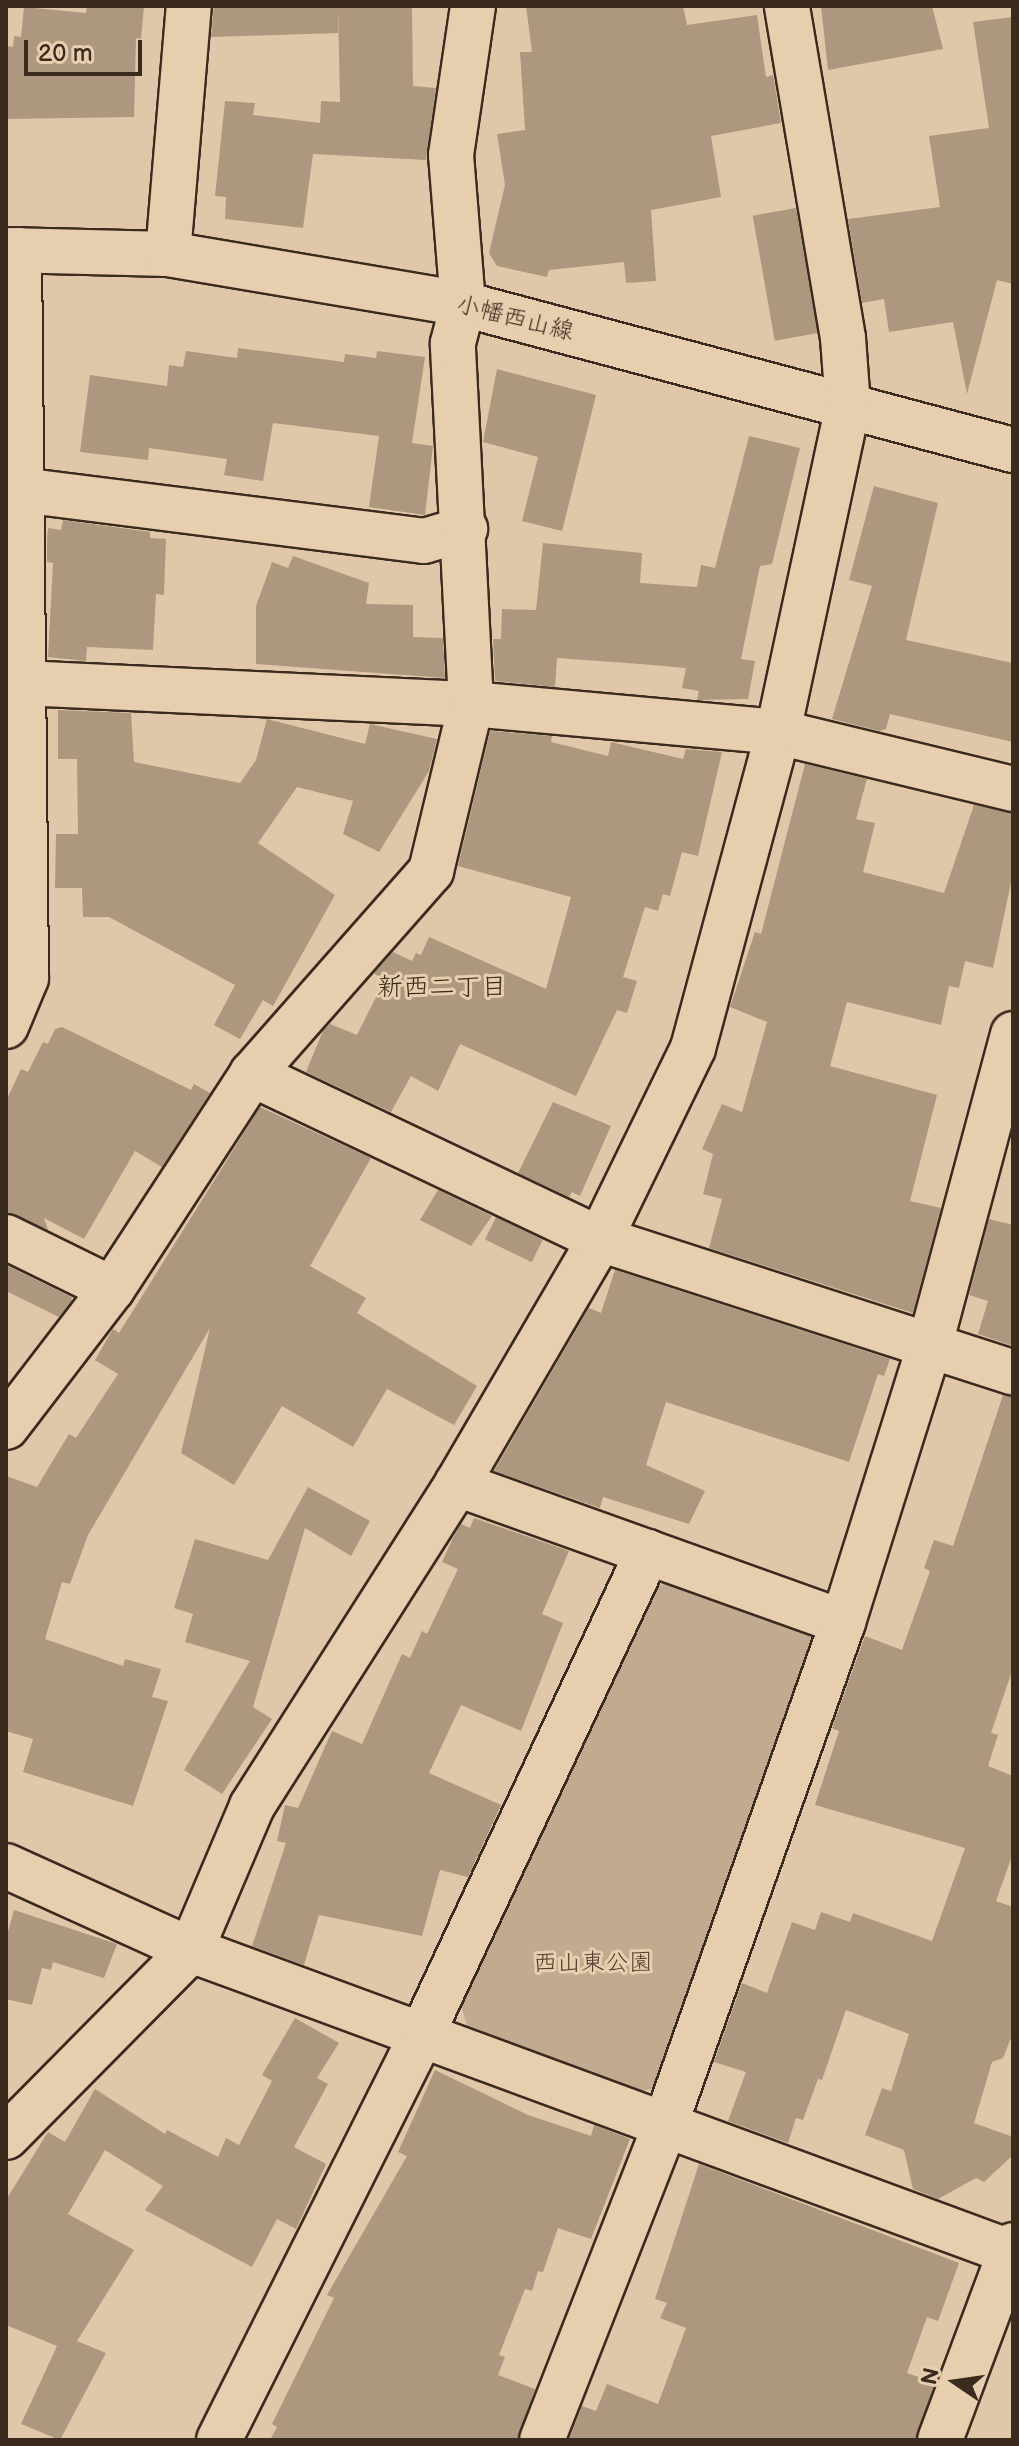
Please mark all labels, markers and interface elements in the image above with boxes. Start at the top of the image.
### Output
scale bar [28,24,146,74]
text: 20 m [38,39,93,68]
street label: 小幡西山線 [453,290,577,346]
district label: 新西二丁目 [377,972,507,1004]
park label: 西山東公園 [533,1949,653,1977]
north arrow [915,2342,995,2422]
text: N [916,2365,946,2388]

